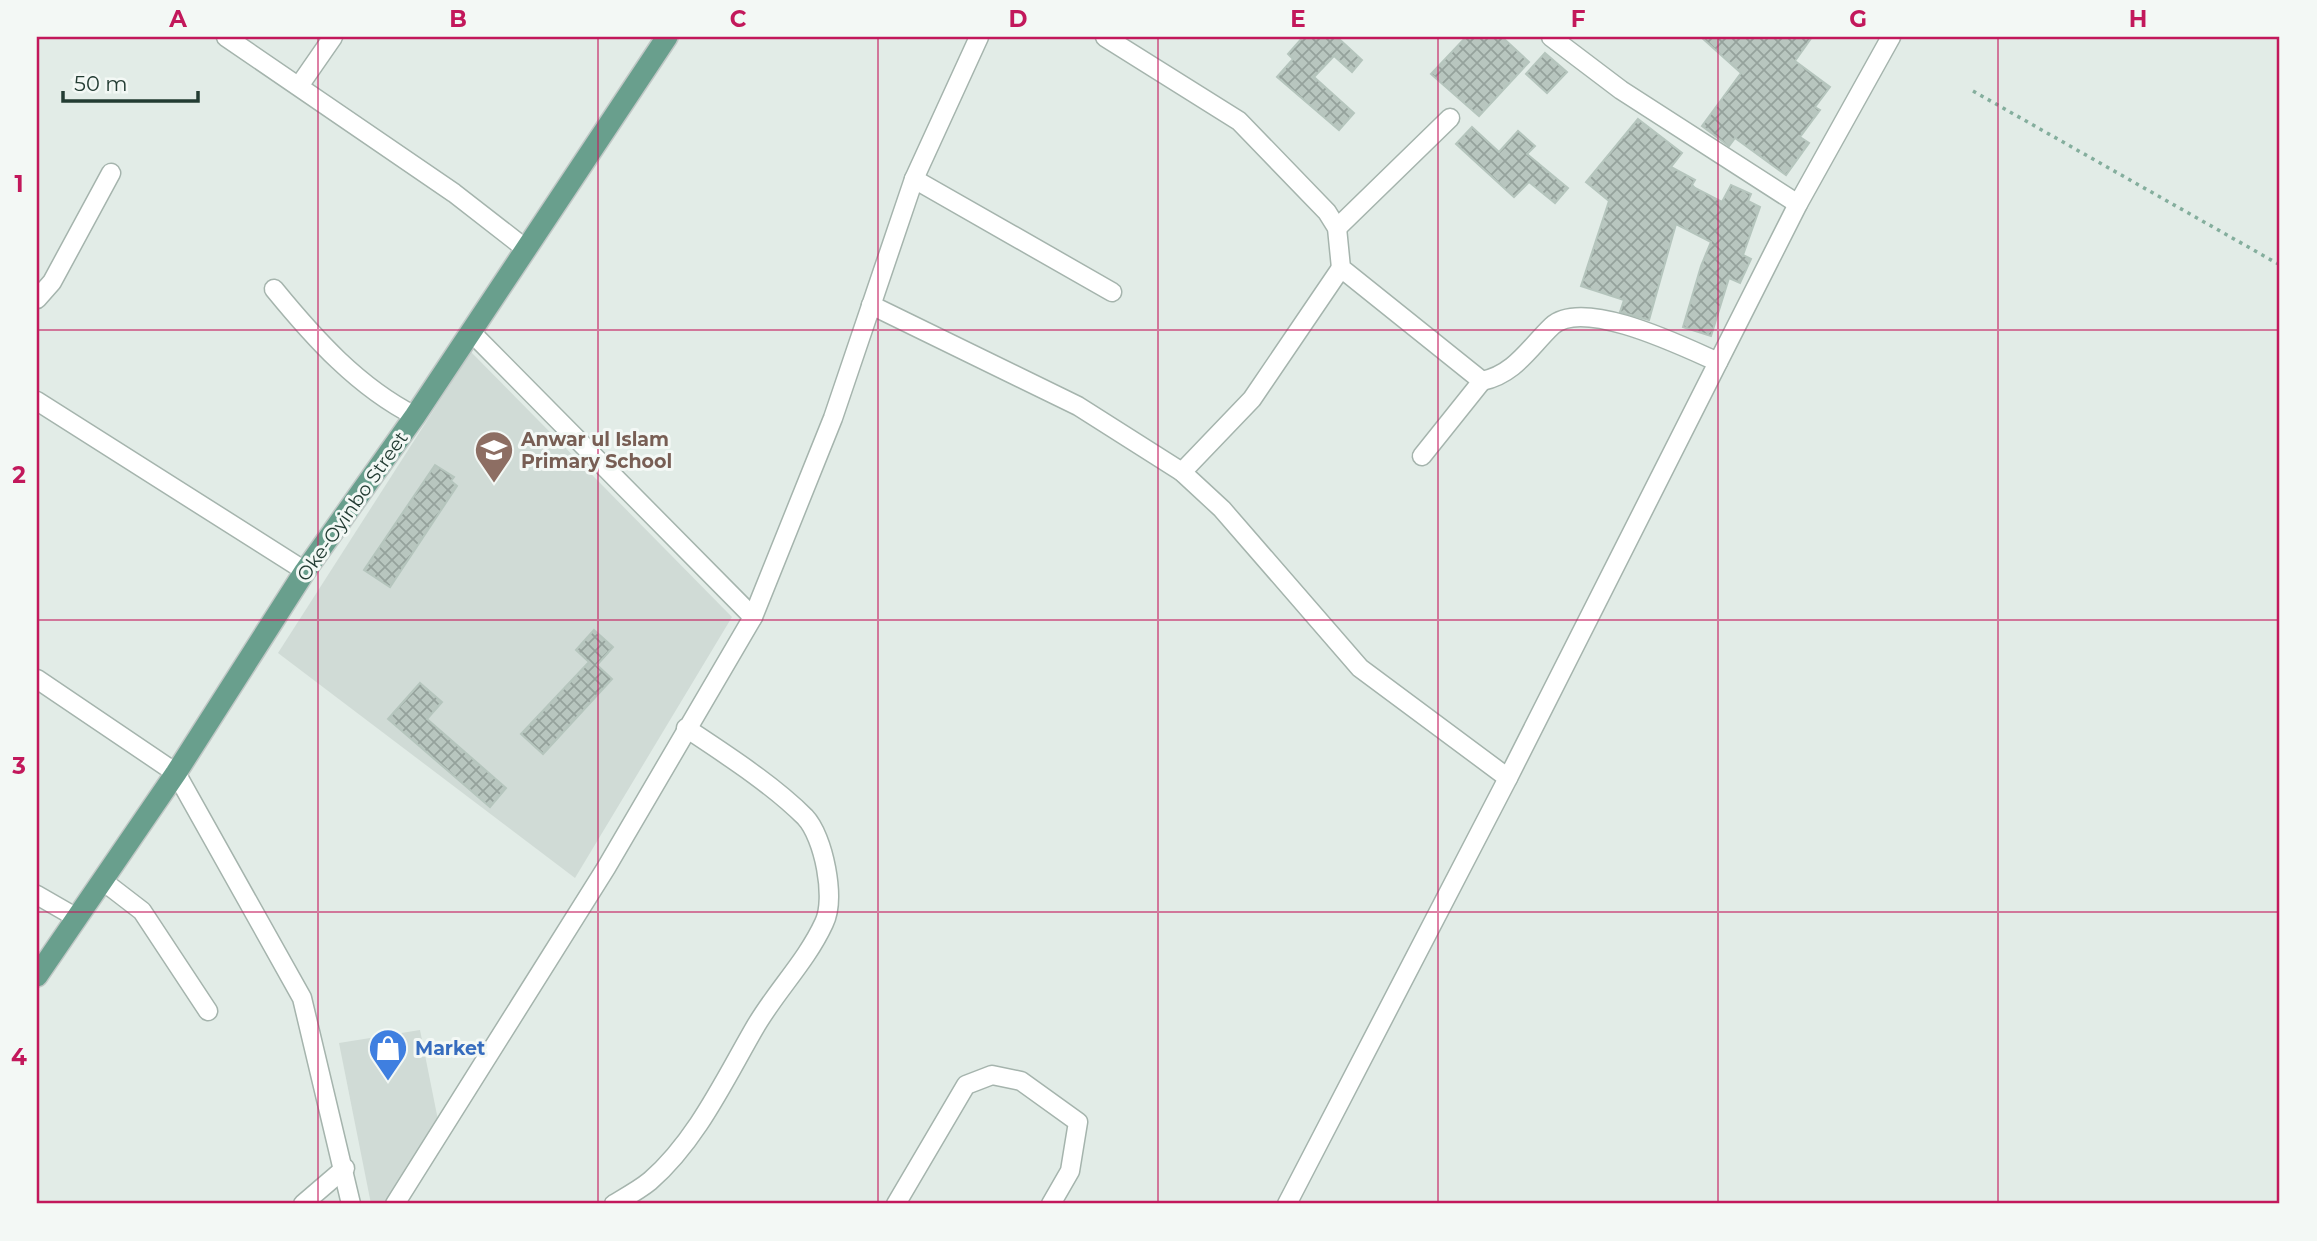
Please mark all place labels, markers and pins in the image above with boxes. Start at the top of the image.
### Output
place label: Anwar ul Islam Primary School [520,428,672,473]
school or university icon: Anwar ul Islam Primary School [473,429,515,484]
shop icon: Market [367,1027,409,1082]
place label: Market [415,1037,485,1060]

